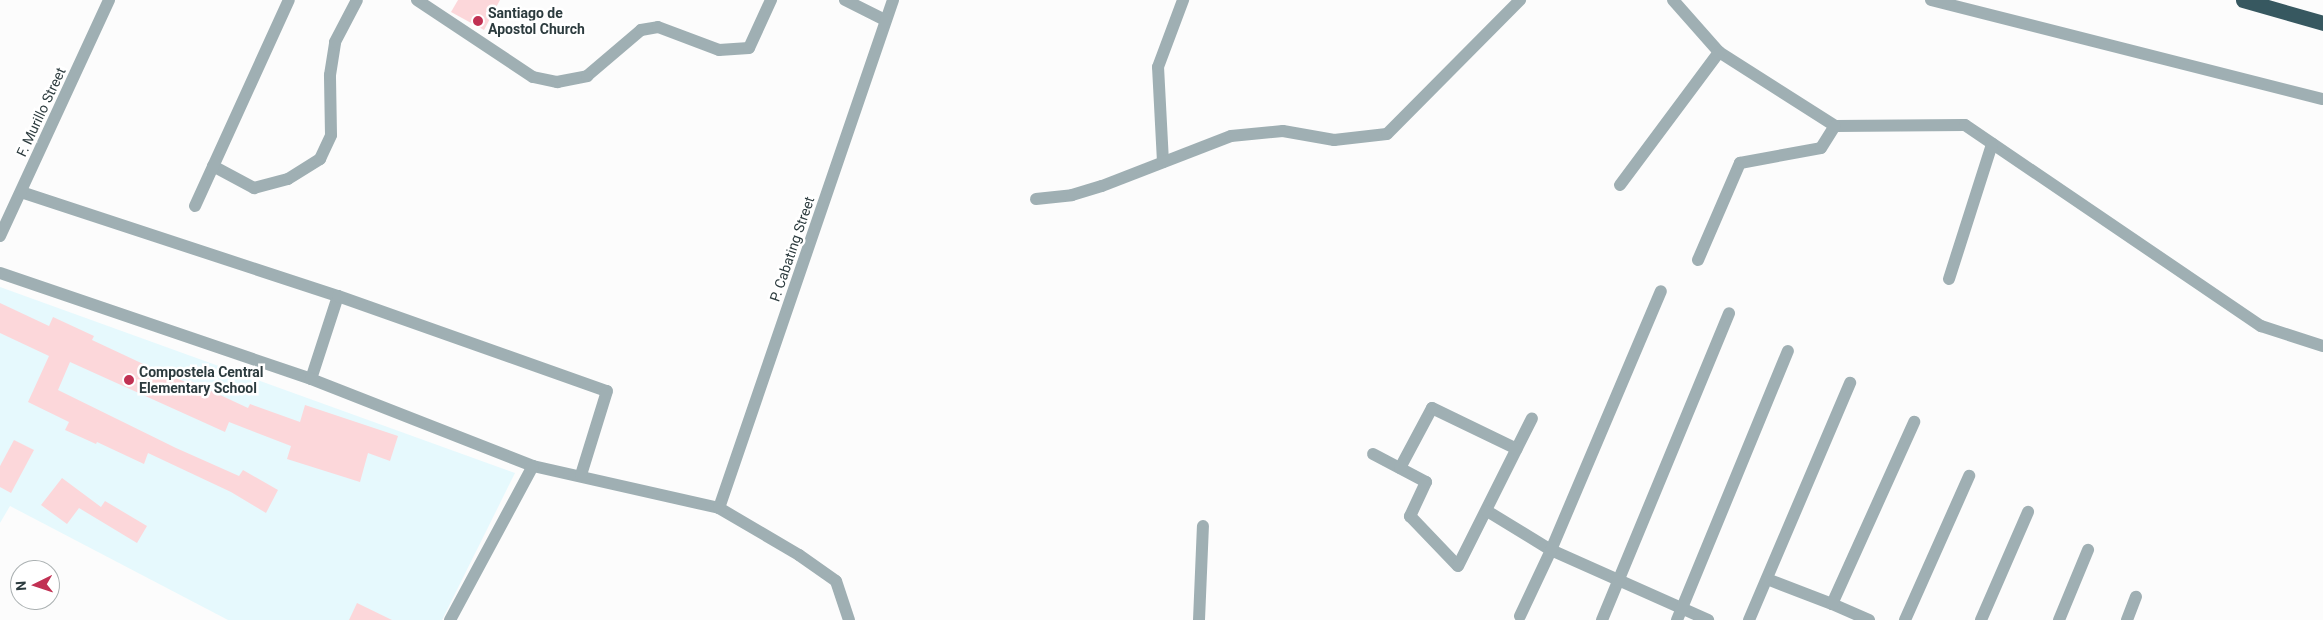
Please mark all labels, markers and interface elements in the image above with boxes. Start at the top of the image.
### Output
place label: Santiago de Apostol Church [488,5,585,38]
marker: Santiago de Apostol Church [472,15,484,27]
street label: F. Murillo Street [13,65,69,159]
street label: P. Cabating Street [766,194,818,304]
place label: Compostela Central Elementary School [139,364,264,397]
marker: Compostela Central Elementary School [123,374,135,386]
north arrow [10,560,60,610]
text: N [13,580,29,591]

